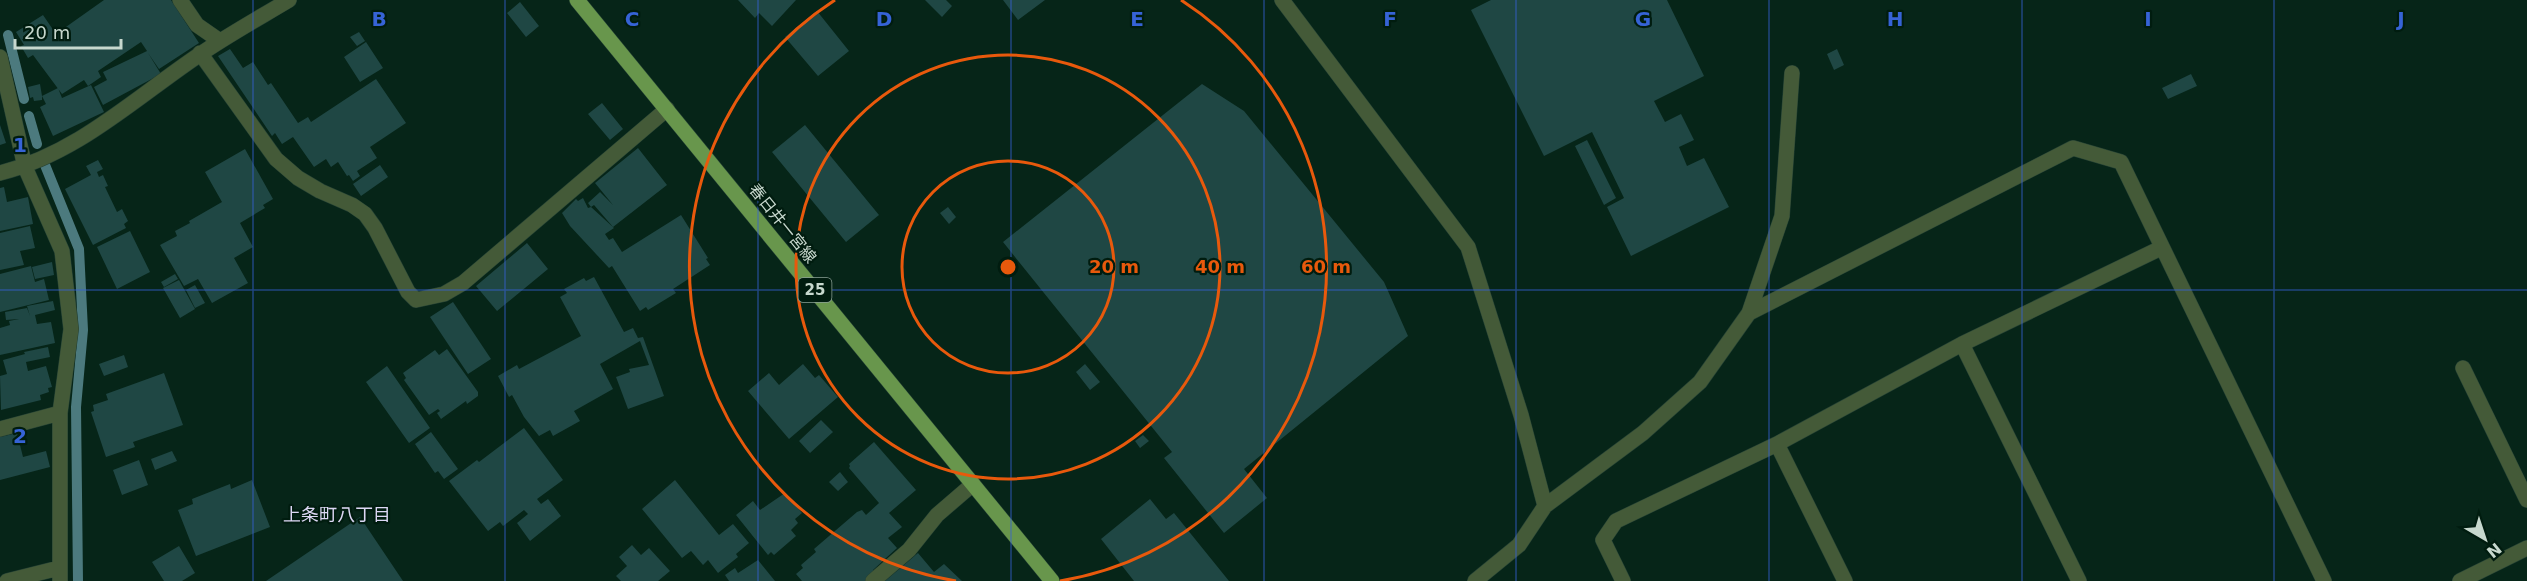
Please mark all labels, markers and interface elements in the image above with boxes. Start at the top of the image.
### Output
text: B [371,7,387,31]
text: C [625,7,639,31]
text: D [876,7,892,31]
text: E [1130,7,1144,31]
text: F [1383,7,1397,31]
text: G [1635,7,1651,31]
text: H [1887,7,1903,31]
text: I [2144,7,2152,31]
text: J [2395,7,2405,31]
scale bar [15,12,122,50]
text: 20 m [24,22,70,43]
text: 1 [13,133,27,157]
street label: 春日井一宮線 [745,180,820,267]
text: 20 m [1089,256,1139,277]
text: 40 m [1195,256,1245,277]
text: 60 m [1301,256,1351,277]
centre of rings [998,257,1018,277]
road number: 25 [798,278,832,302]
text: 2 [13,424,27,448]
district label: 上条町八丁目 [283,504,391,525]
north arrow [2455,509,2515,569]
text: N [2483,539,2505,562]

